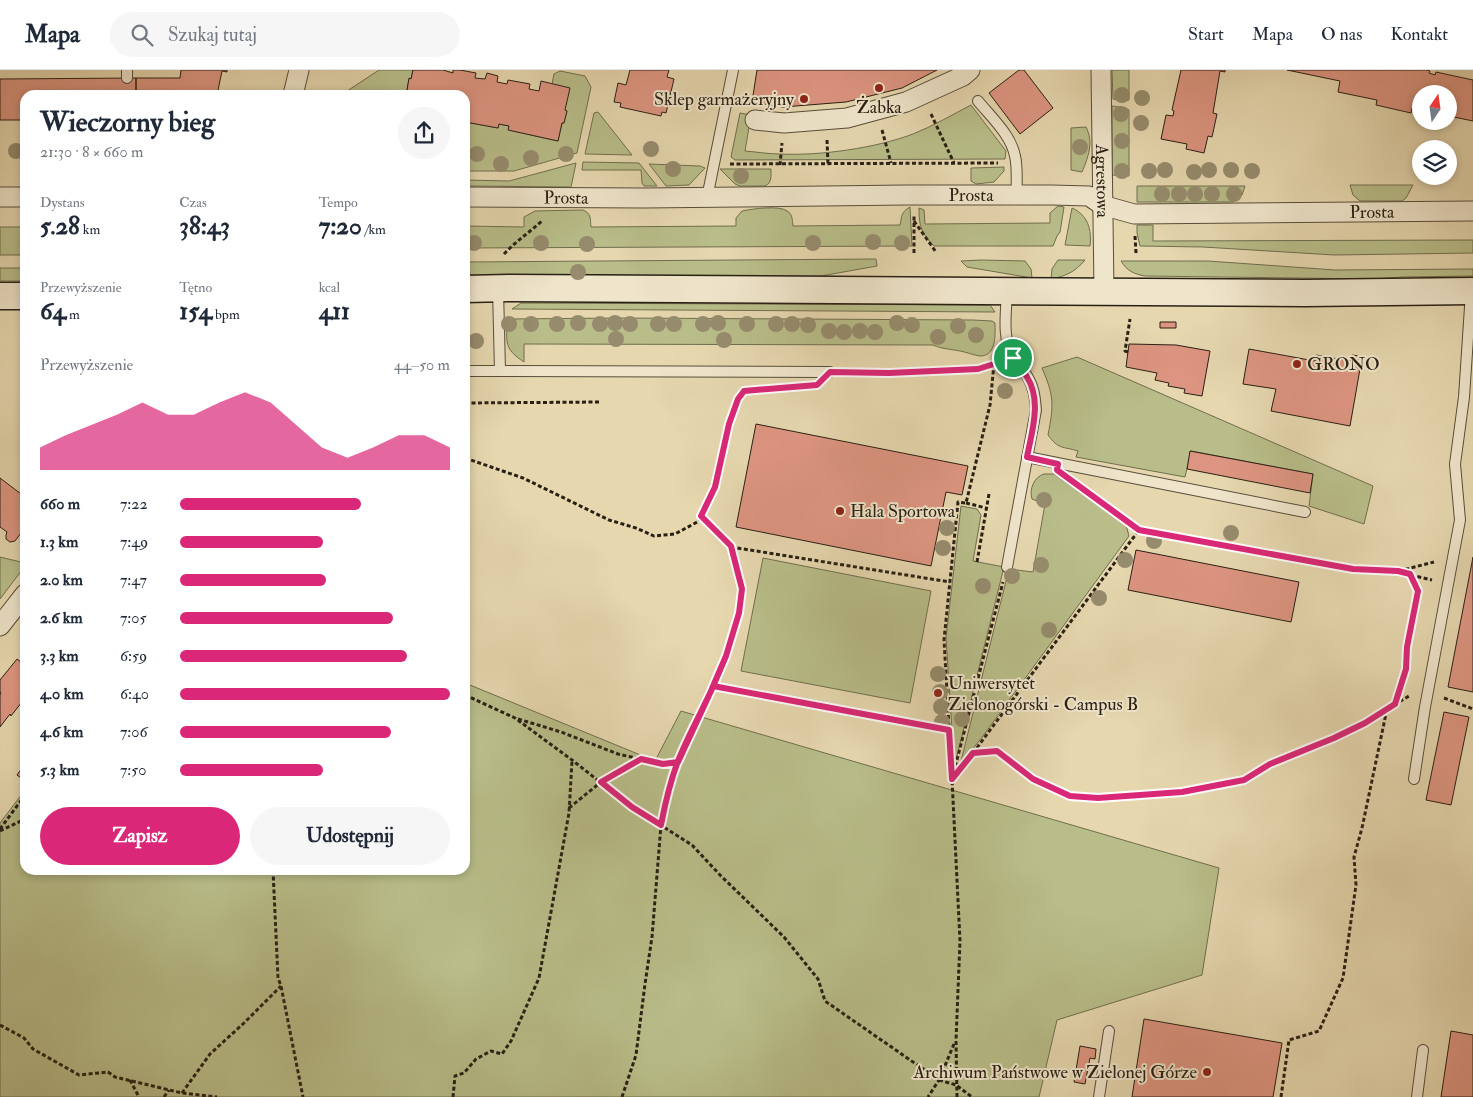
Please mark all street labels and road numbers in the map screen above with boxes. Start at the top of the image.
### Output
street label: Agrestowa [1090,143,1114,218]
street label: Prosta [948,184,994,207]
street label: Prosta [543,186,589,210]
street label: Prosta [1349,201,1395,224]

